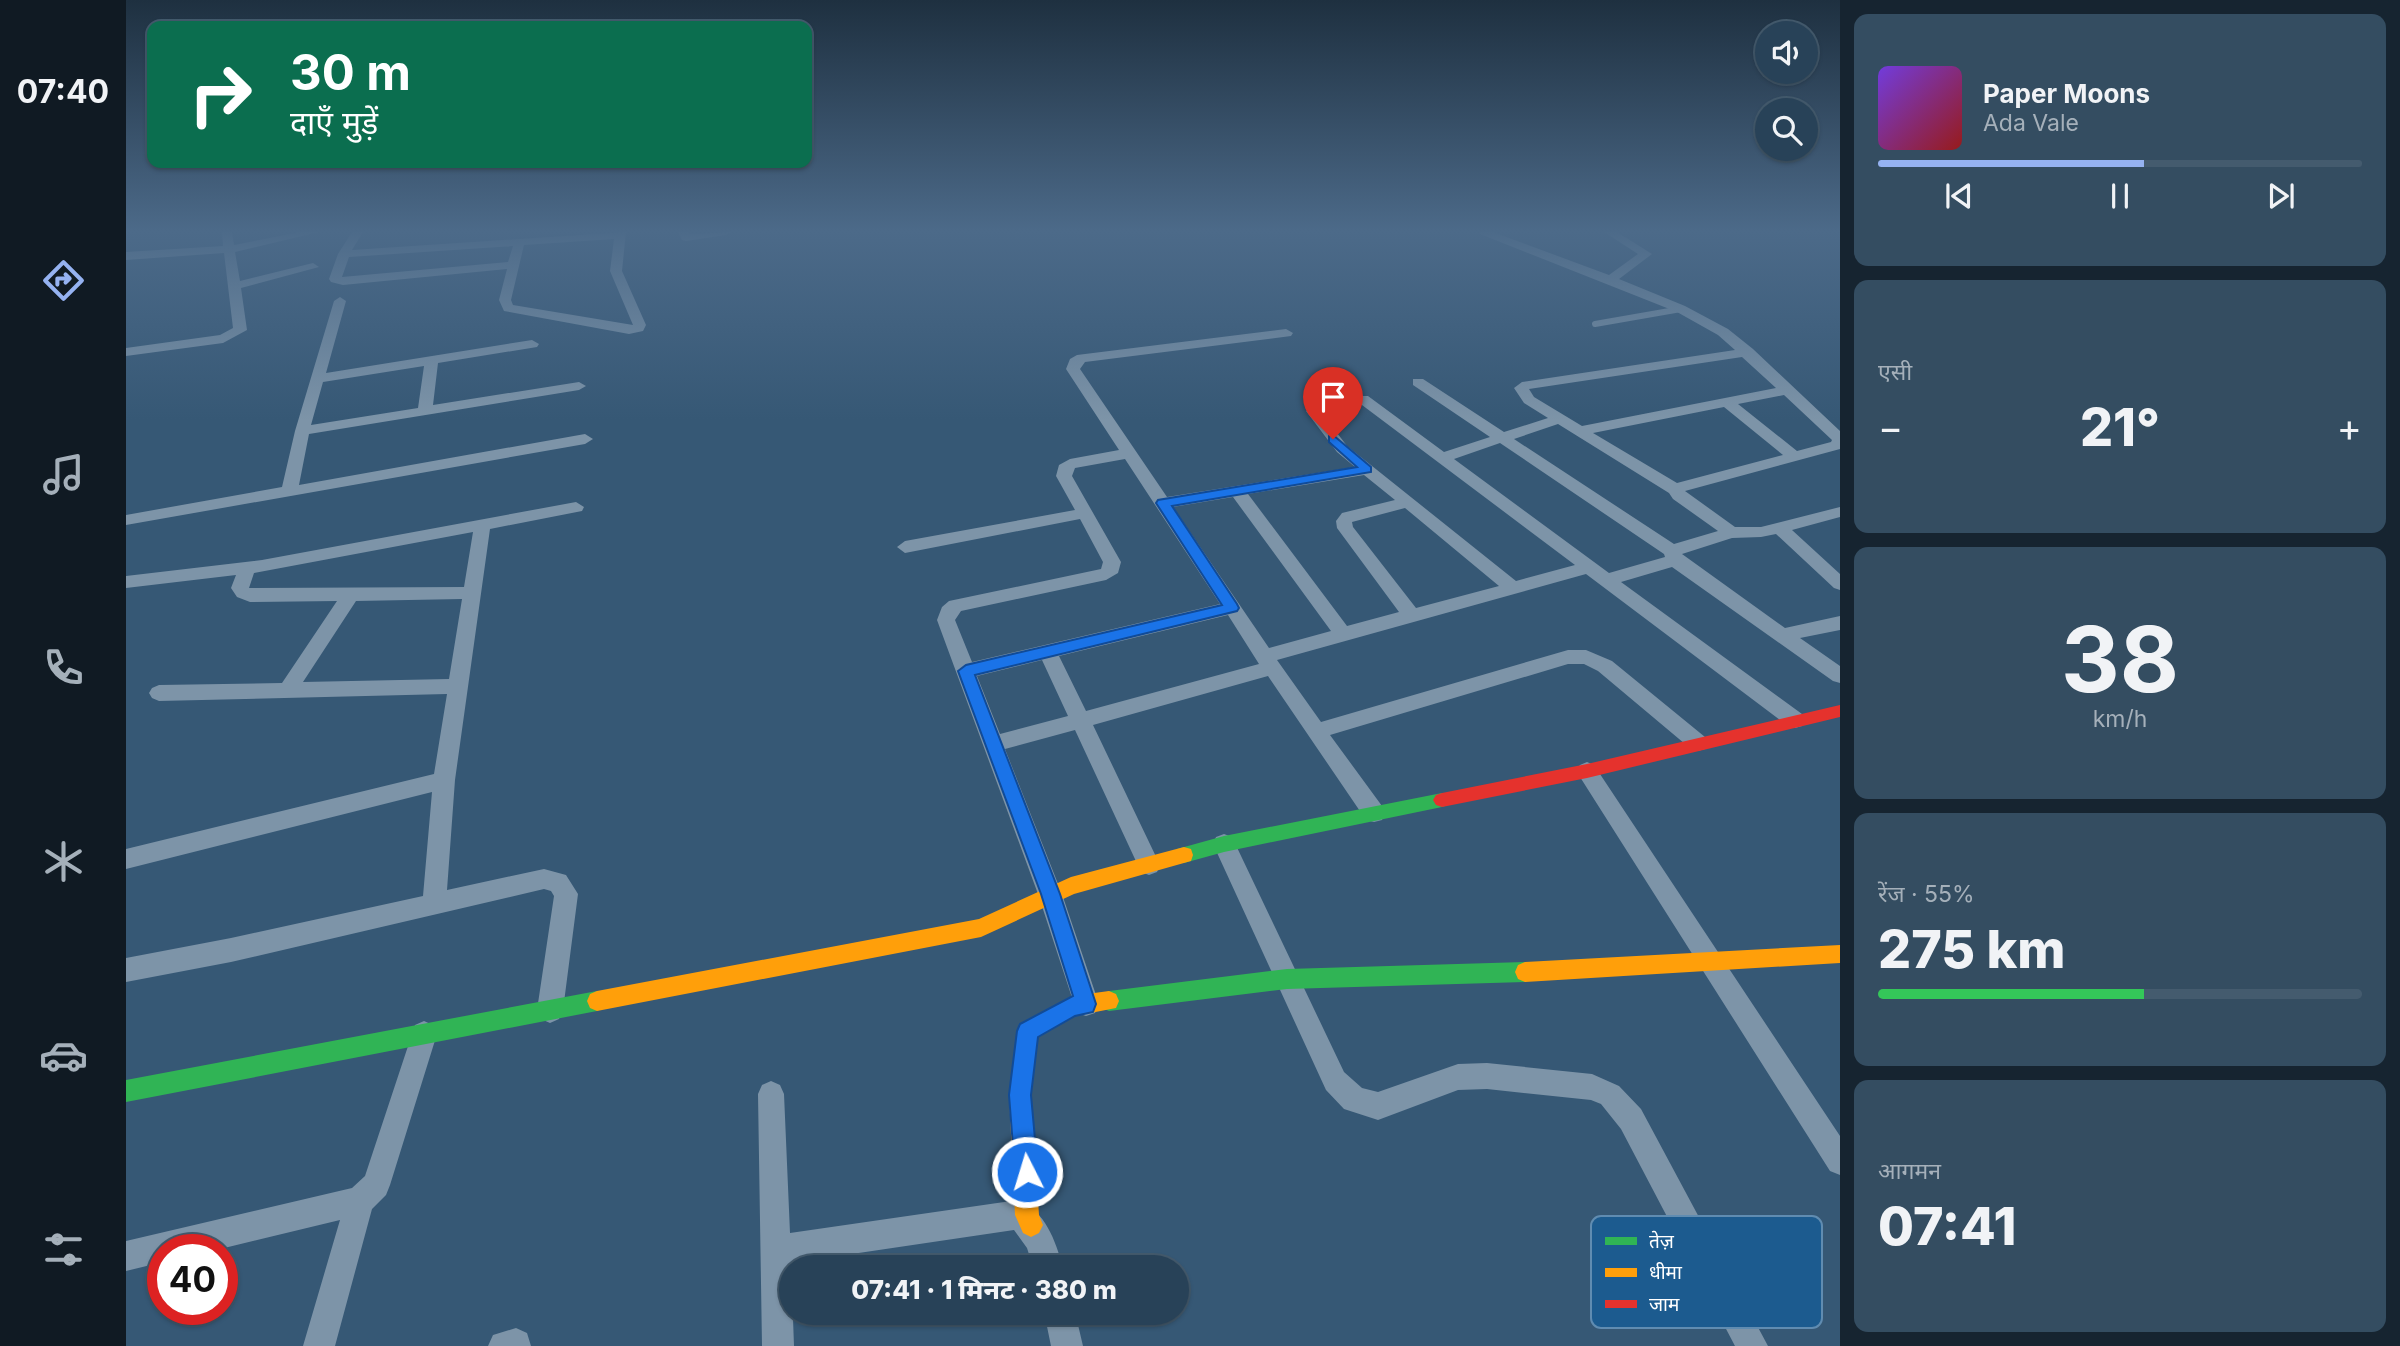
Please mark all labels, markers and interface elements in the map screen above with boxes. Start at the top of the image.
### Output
map controls [1755,21,1818,161]
button: sound [1755,21,1818,84]
text: 30 m [290,43,411,102]
icon: right [175,49,266,140]
text: 07:40 [17,72,109,111]
text: Paper Moons [1983,78,2150,109]
button: search [1755,98,1818,161]
text: दाएँ मुड़ें [290,103,378,142]
text: Ada Vale [1983,109,2079,137]
icon: previous [1940,177,1978,215]
icon: pause [2101,177,2139,215]
icon: next [2262,177,2300,215]
icon: directions [39,256,88,305]
text: एसी [1878,358,1912,386]
pin [1303,367,1363,439]
icon: arrive [1314,378,1352,416]
text: 21° [2080,396,2160,459]
text: − [1878,404,1903,450]
text: + [2337,404,2362,450]
icon: music [39,450,88,499]
text: 38 [2061,604,2179,714]
icon: phone [39,643,88,692]
text: km/h [2093,705,2147,733]
icon: climate [39,837,88,886]
text: रेंज · 55% [1878,880,1975,908]
text: 275 km [1878,918,2066,981]
icon: car [39,1031,88,1080]
position arrow [990,1135,1064,1209]
text: आगमन [1878,1157,1941,1185]
text: 07:41 [1878,1195,2017,1258]
legend [1591,1216,1822,1328]
icon: filters [39,1225,88,1274]
text: तेज़ [1649,1230,1675,1253]
speed limit sign: 40 [147,1234,238,1325]
text: धीमा [1649,1261,1683,1284]
text: 07:41 · 1 मिनट · 380 m [851,1274,1117,1305]
text: जाम [1649,1293,1680,1316]

